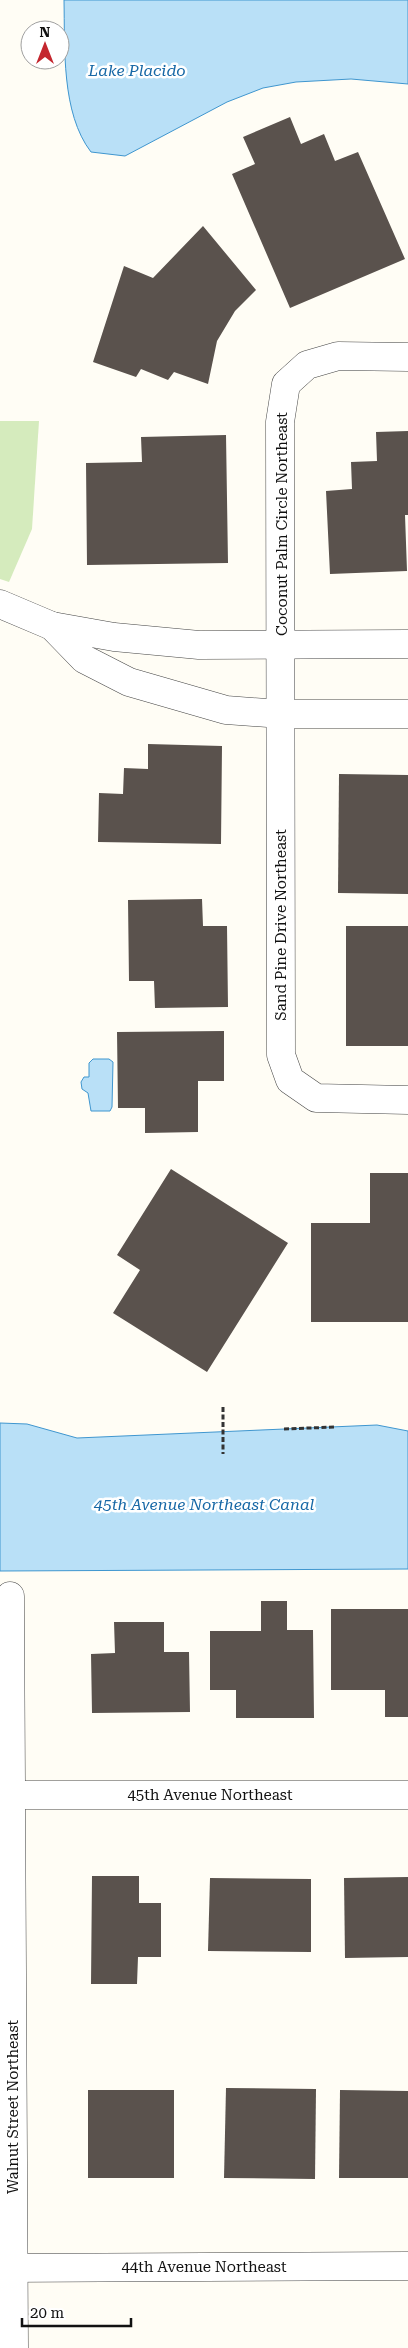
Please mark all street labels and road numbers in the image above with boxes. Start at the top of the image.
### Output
street label: Coconut Palm Circle Northeast [273,412,291,636]
street label: Sand Pine Drive Northeast [272,829,290,1021]
street label: 45th Avenue Northeast [127,1786,293,1804]
street label: Walnut Street Northeast [4,2020,22,2194]
street label: 44th Avenue Northeast [121,2258,287,2276]

